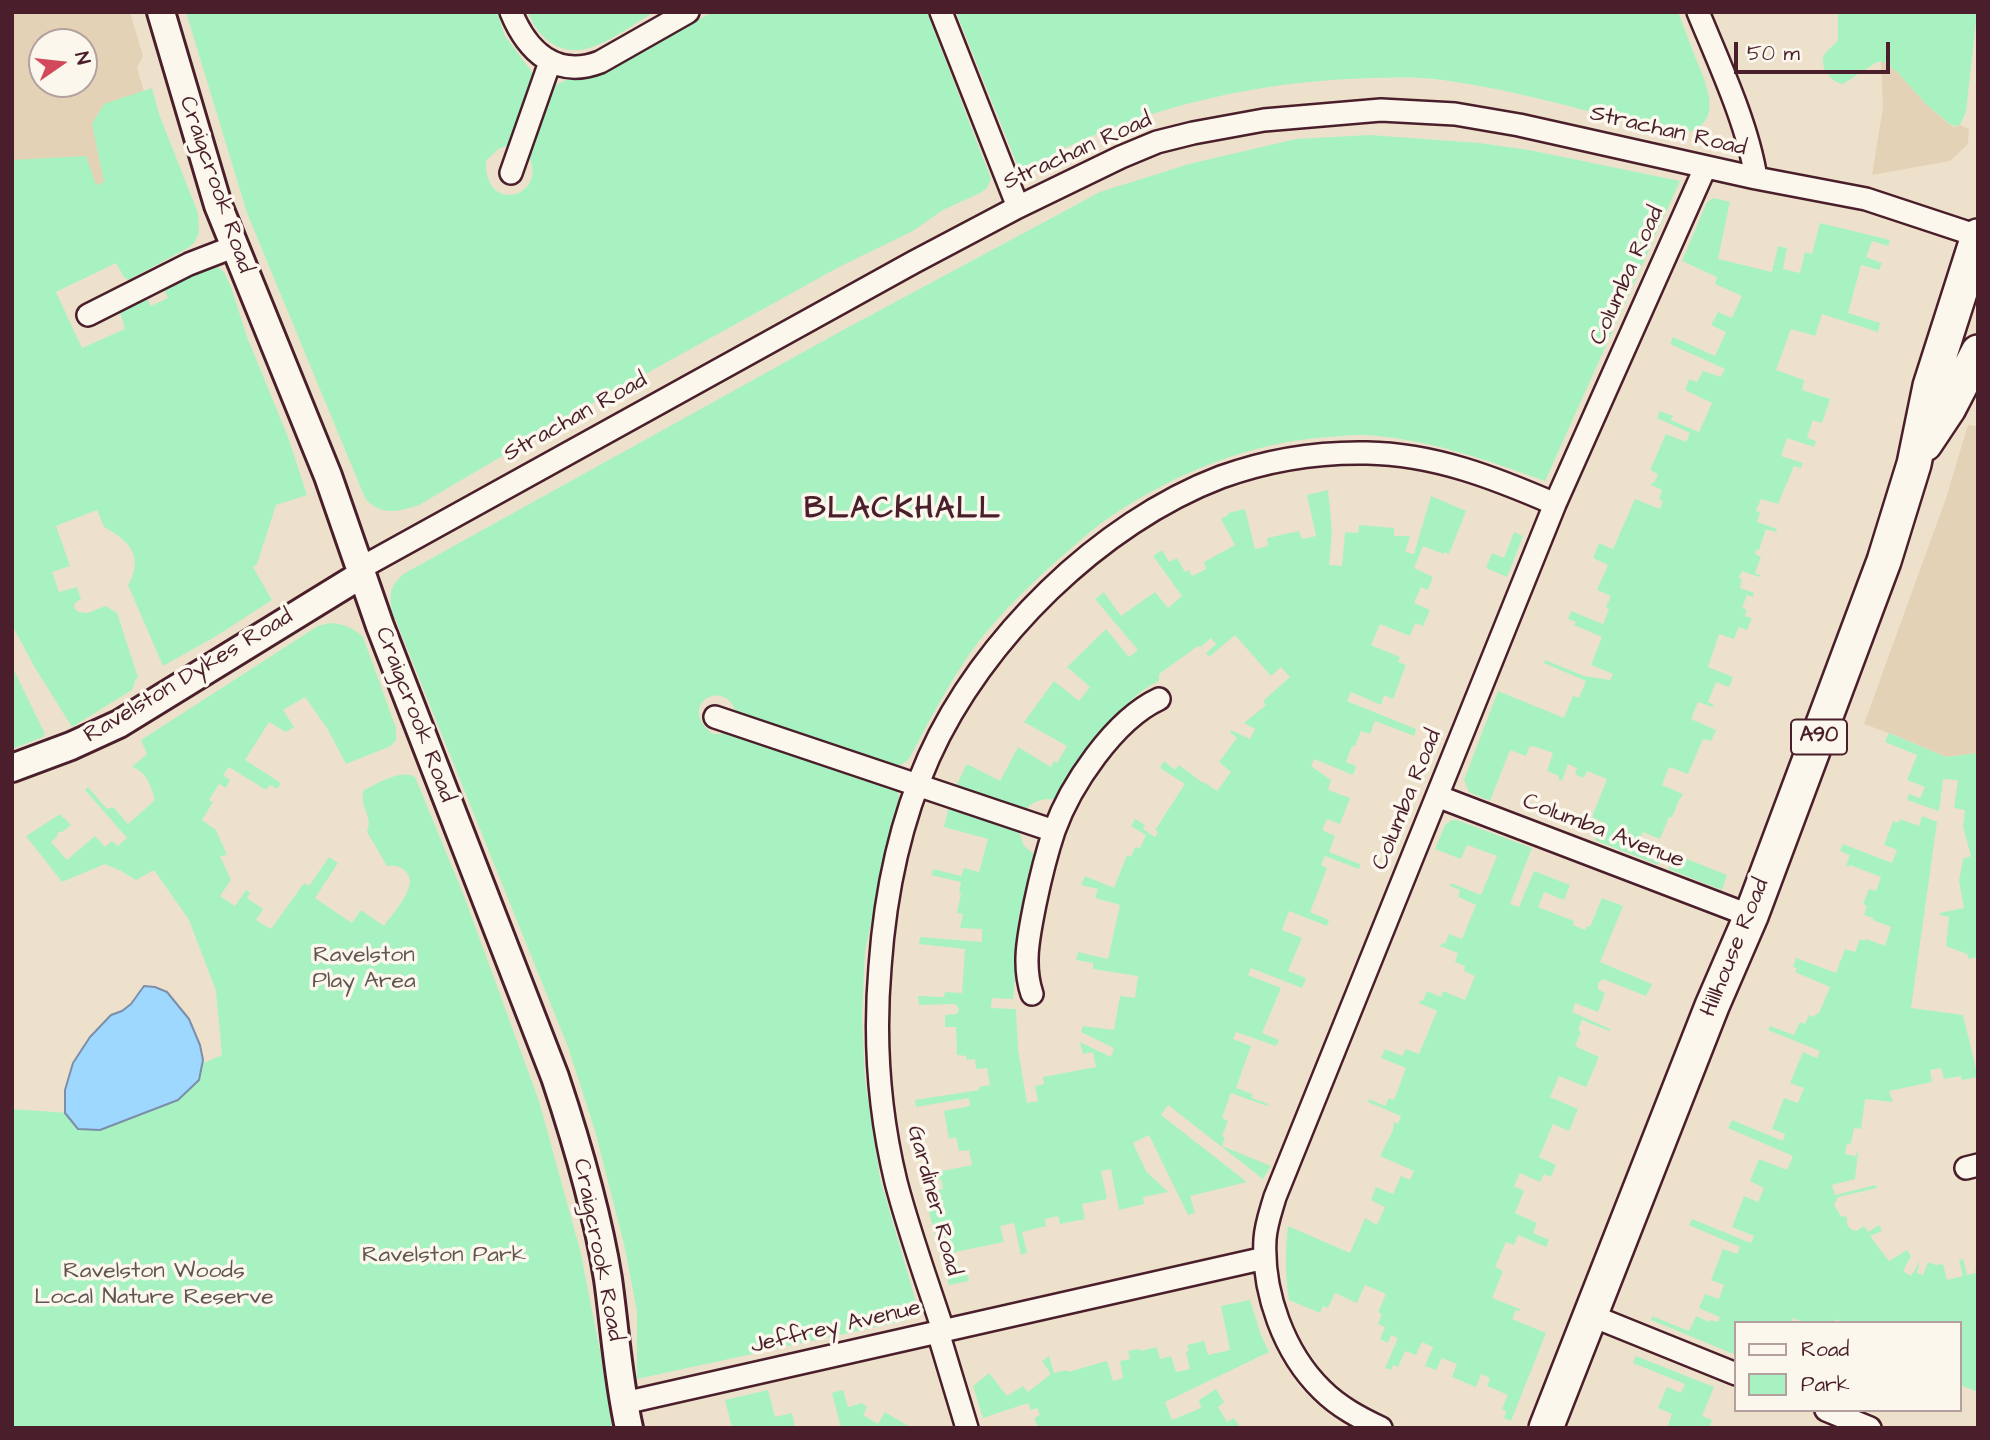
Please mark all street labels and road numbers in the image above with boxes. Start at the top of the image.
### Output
street label: Craigcrook Road [172,93,258,277]
street label: Strachan Road [1587,101,1749,163]
street label: Strachan Road [999,107,1157,197]
street label: Columba Road [1585,202,1671,350]
street label: Strachan Road [499,367,653,469]
street label: Ravelston Dykes Road [80,604,298,750]
street label: Craigcrook Road [368,624,460,806]
road number: A90 [1791,720,1847,754]
street label: Columba Road [1367,726,1449,874]
street label: Columba Avenue [1518,788,1688,876]
street label: Hillhouse Road [1696,875,1776,1021]
street label: Gardiner Road [900,1123,966,1279]
street label: Craigcrook Road [566,1156,628,1344]
street label: Jeffrey Avenue [748,1295,924,1361]

